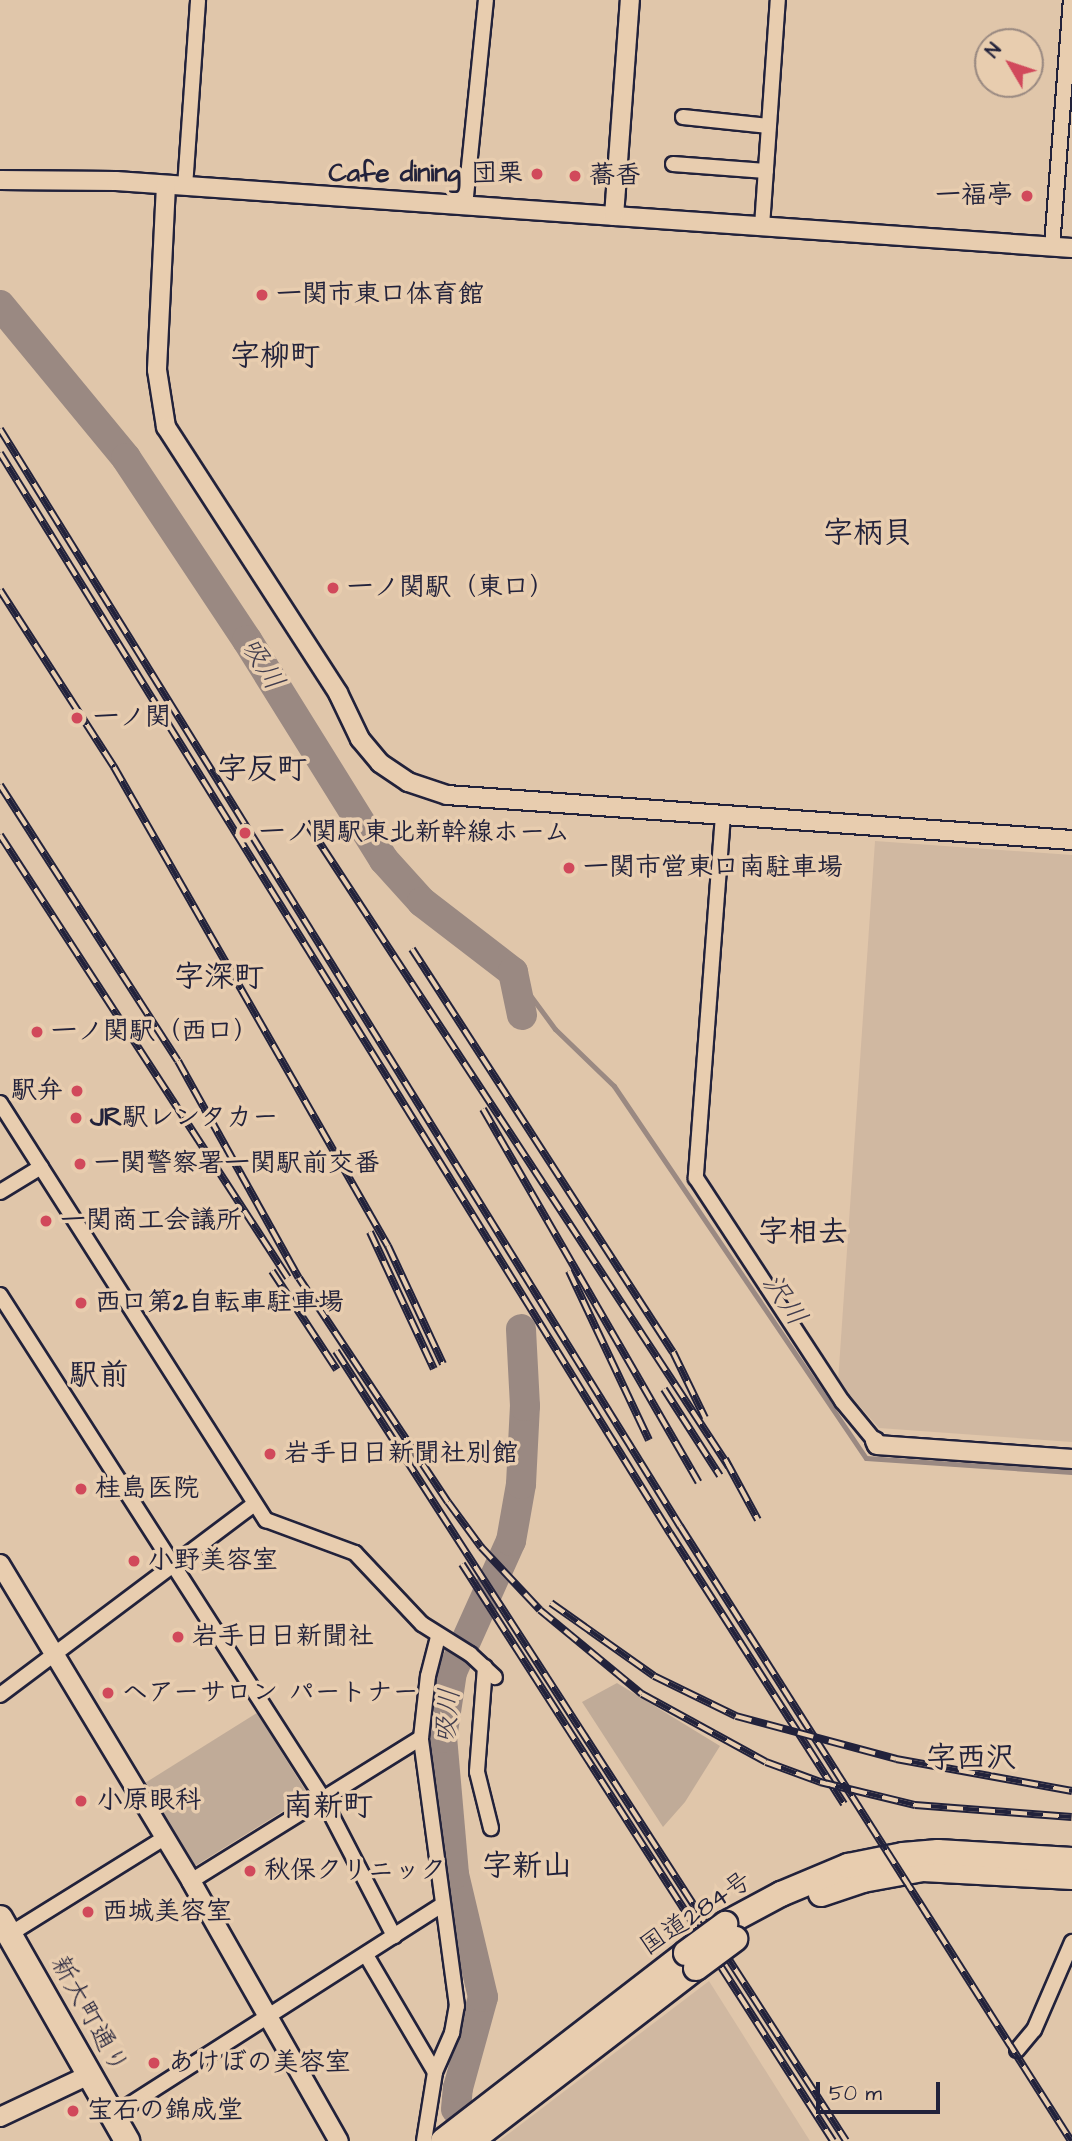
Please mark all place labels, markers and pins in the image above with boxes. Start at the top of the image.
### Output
place label: Cafe dining 団栗 [328,158,523,190]
place label: 蕎香 [589,160,641,192]
marker: Cafe dining 団栗 [529,166,545,182]
marker: 蕎香 [567,168,583,184]
place label: 一福亭 [935,180,1013,212]
marker: 一福亭 [1019,188,1035,204]
place label: 一関市東口体育館 [276,279,484,311]
marker: 一関市東口体育館 [254,287,270,303]
place label: 一ノ関駅（東口） [347,572,555,604]
marker: 一ノ関駅（東口） [325,580,341,596]
place label: 一ノ関 [93,702,171,734]
marker: 一ノ関 [67,708,87,728]
place label: 一ノ関駅東北新幹線ホーム [259,817,571,849]
marker: 一ノ関駅東北新幹線ホーム [237,825,253,841]
place label: 一関市営東口南駐車場 [583,852,843,884]
marker: 一関市営東口南駐車場 [561,860,577,876]
place label: 一ノ関駅（西口） [51,1016,259,1048]
marker: 一ノ関駅（西口） [29,1024,45,1040]
place label: 駅弁 [11,1075,63,1107]
marker: 駅弁 [69,1083,85,1099]
place label: JR駅レンタカー [90,1102,278,1134]
marker: JR駅レンタカー [68,1110,84,1126]
place label: 一関警察署一関駅前交番 [94,1148,380,1180]
marker: 一関警察署一関駅前交番 [72,1156,88,1172]
place label: 一関商工会議所 [60,1205,242,1237]
marker: 一関商工会議所 [38,1213,54,1229]
place label: 西口第2自転車駐車場 [95,1287,344,1319]
marker: 西口第2自転車駐車場 [73,1295,89,1311]
place label: 岩手日日新聞社別館 [284,1438,518,1470]
marker: 岩手日日新聞社別館 [262,1446,278,1462]
place label: 桂島医院 [95,1473,199,1505]
marker: 桂島医院 [73,1481,89,1497]
place label: 小野美容室 [148,1545,278,1577]
marker: 小野美容室 [126,1553,142,1569]
place label: 岩手日日新聞社 [192,1621,374,1653]
marker: 岩手日日新聞社 [170,1629,186,1645]
place label: ヘアーサロン パートナー [122,1677,417,1709]
marker: ヘアーサロン パートナー [100,1685,116,1701]
place label: 小原眼科 [97,1785,201,1817]
marker: 小原眼科 [71,1791,91,1811]
place label: 秋保クリニック [264,1855,446,1887]
marker: 秋保クリニック [242,1863,258,1879]
place label: 西城美容室 [102,1896,232,1928]
marker: 西城美容室 [80,1904,96,1920]
place label: あけぼの美容室 [168,2047,350,2079]
marker: あけぼの美容室 [146,2055,162,2071]
place label: 宝石の錦成堂 [87,2095,243,2127]
marker: 宝石の錦成堂 [65,2103,81,2119]

